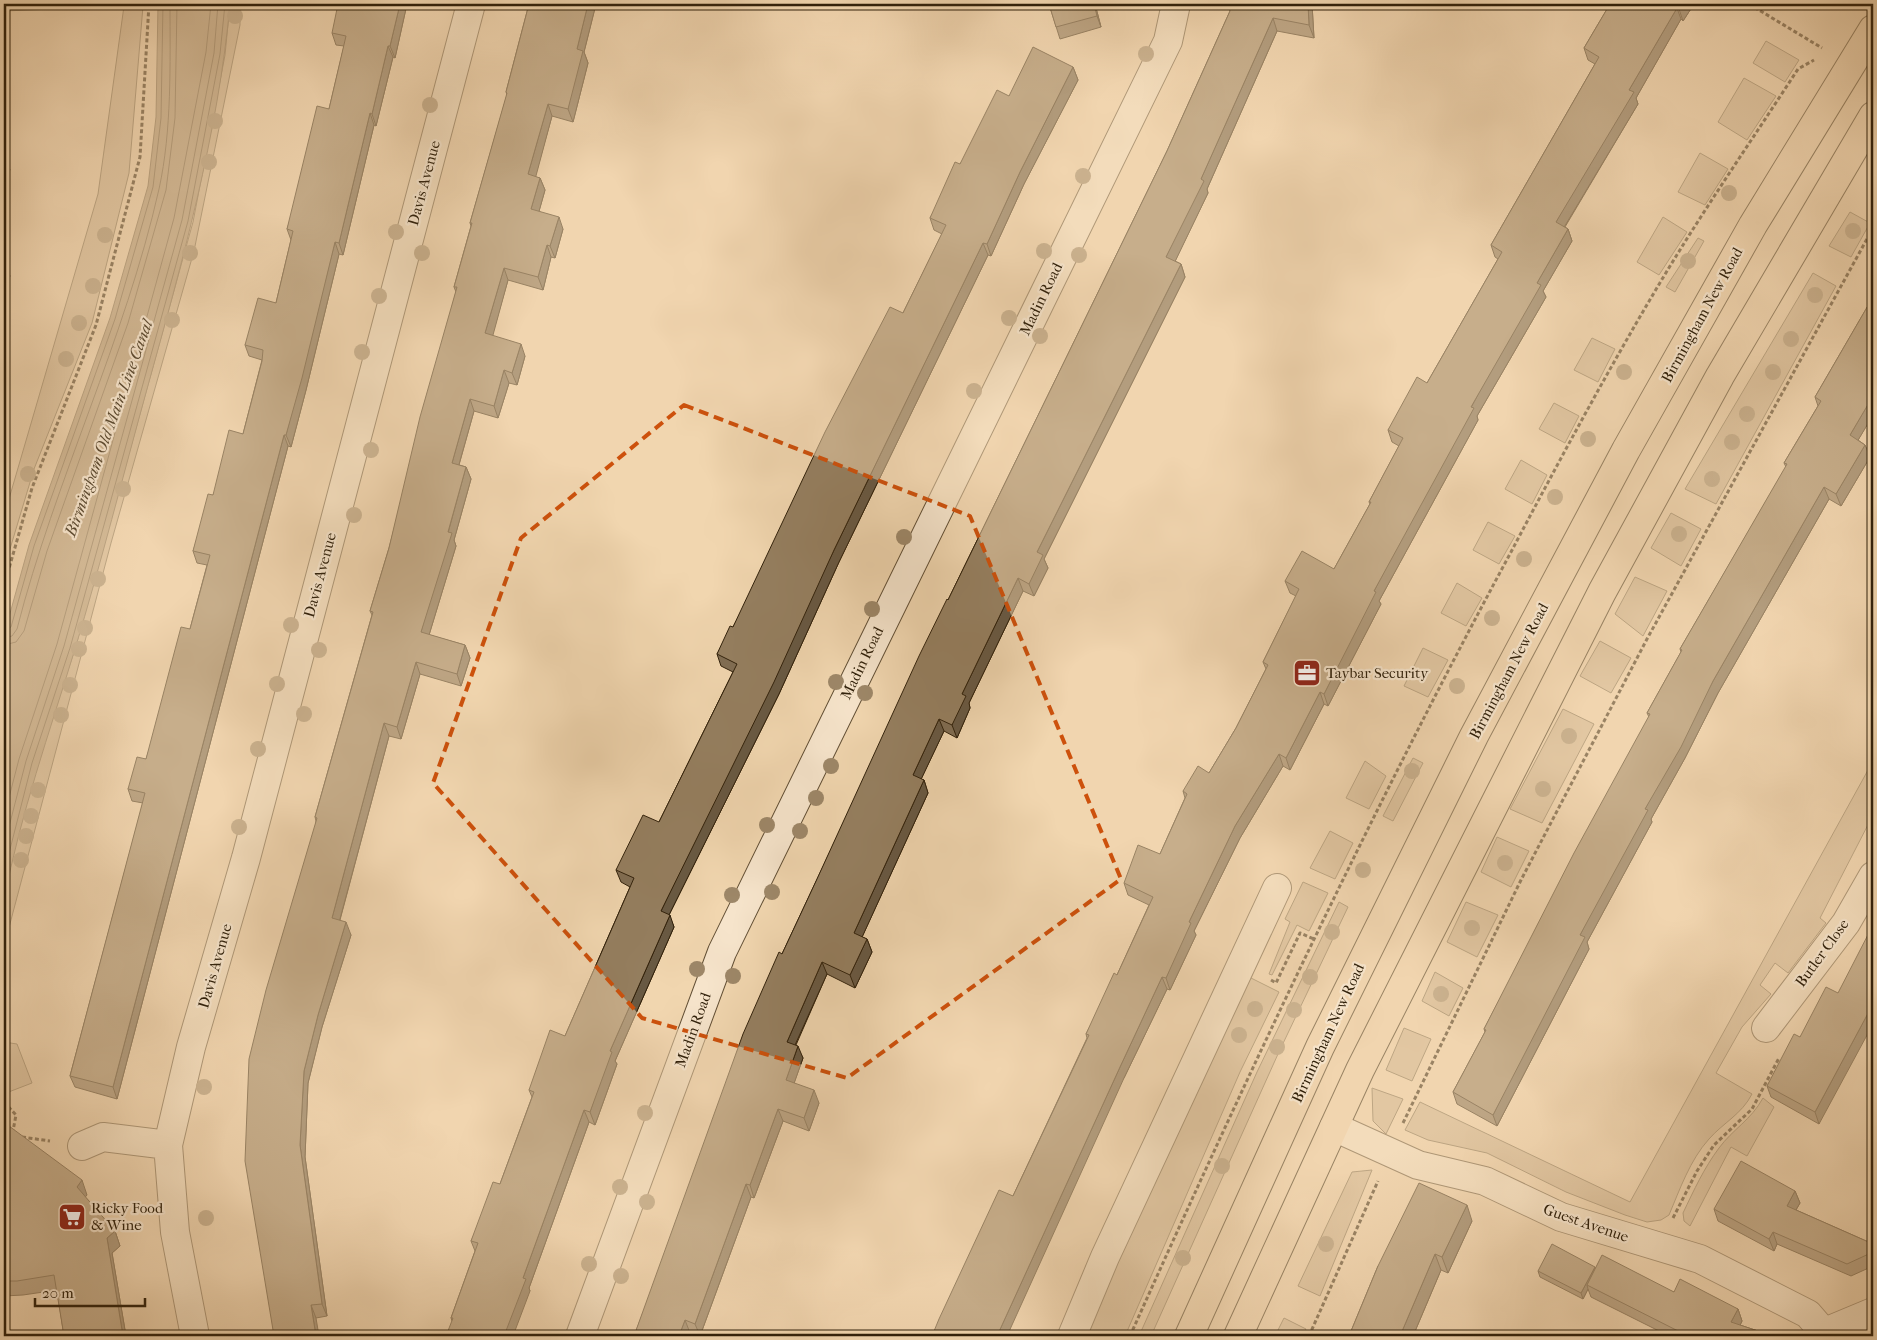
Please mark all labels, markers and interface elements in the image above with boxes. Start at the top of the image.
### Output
street label: Davis Avenue [404,138,444,227]
street label: Birmingham New Road [1657,244,1747,386]
street label: Madin Road [1016,259,1067,338]
water label: Birmingham Old Main Line Canal [60,316,157,540]
street label: Davis Avenue [300,530,340,619]
street label: Birmingham New Road [1466,599,1553,742]
street label: Madin Road [837,623,888,702]
office icon: Taybar Security [1292,658,1322,688]
place label: Taybar Security [1326,664,1429,682]
street label: Butler Close [1791,915,1853,990]
street label: Davis Avenue [194,921,236,1010]
street label: Birmingham New Road [1288,960,1369,1105]
street label: Madin Road [671,989,715,1070]
place label: Ricky Food & Wine [91,1199,164,1234]
street label: Guest Avenue [1541,1200,1632,1246]
supermarket icon: Ricky Food & Wine [57,1202,87,1232]
scale bar [35,1275,145,1307]
text: 20 m [42,1284,74,1302]

